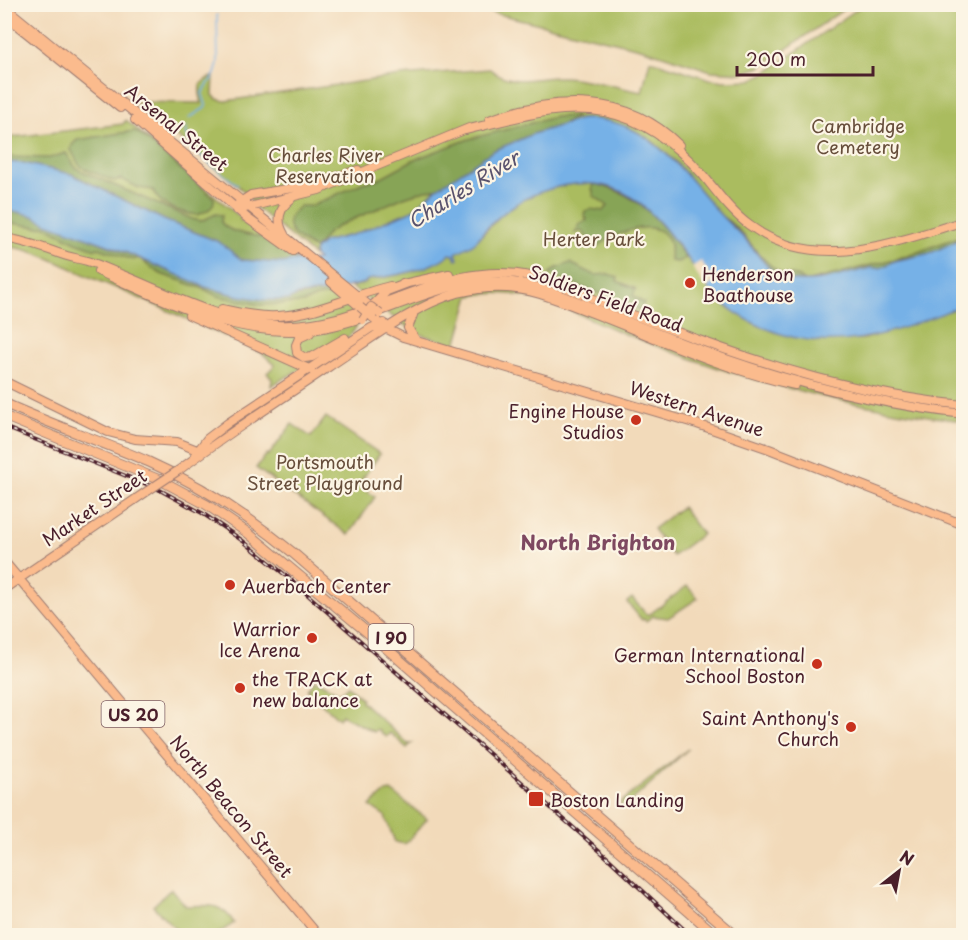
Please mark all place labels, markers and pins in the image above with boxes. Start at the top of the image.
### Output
place label: Henderson Boathouse [702,260,794,308]
marker: Henderson Boathouse [683,276,697,290]
place label: Engine House Studios [509,397,624,445]
marker: Engine House Studios [629,413,643,427]
place label: Auerbach Center [242,572,391,599]
marker: Auerbach Center [223,578,237,592]
place label: Warrior Ice Arena [219,615,301,663]
marker: Warrior Ice Arena [305,631,319,645]
place label: German International School Boston [614,641,805,689]
marker: German International School Boston [810,657,824,671]
place label: the TRACK at new balance [252,665,372,713]
marker: the TRACK at new balance [233,681,247,695]
place label: Saint Anthony's Church [701,704,839,752]
marker: Saint Anthony's Church [844,720,858,734]
place label: Boston Landing [550,786,684,813]
marker: Boston Landing [527,790,545,808]

